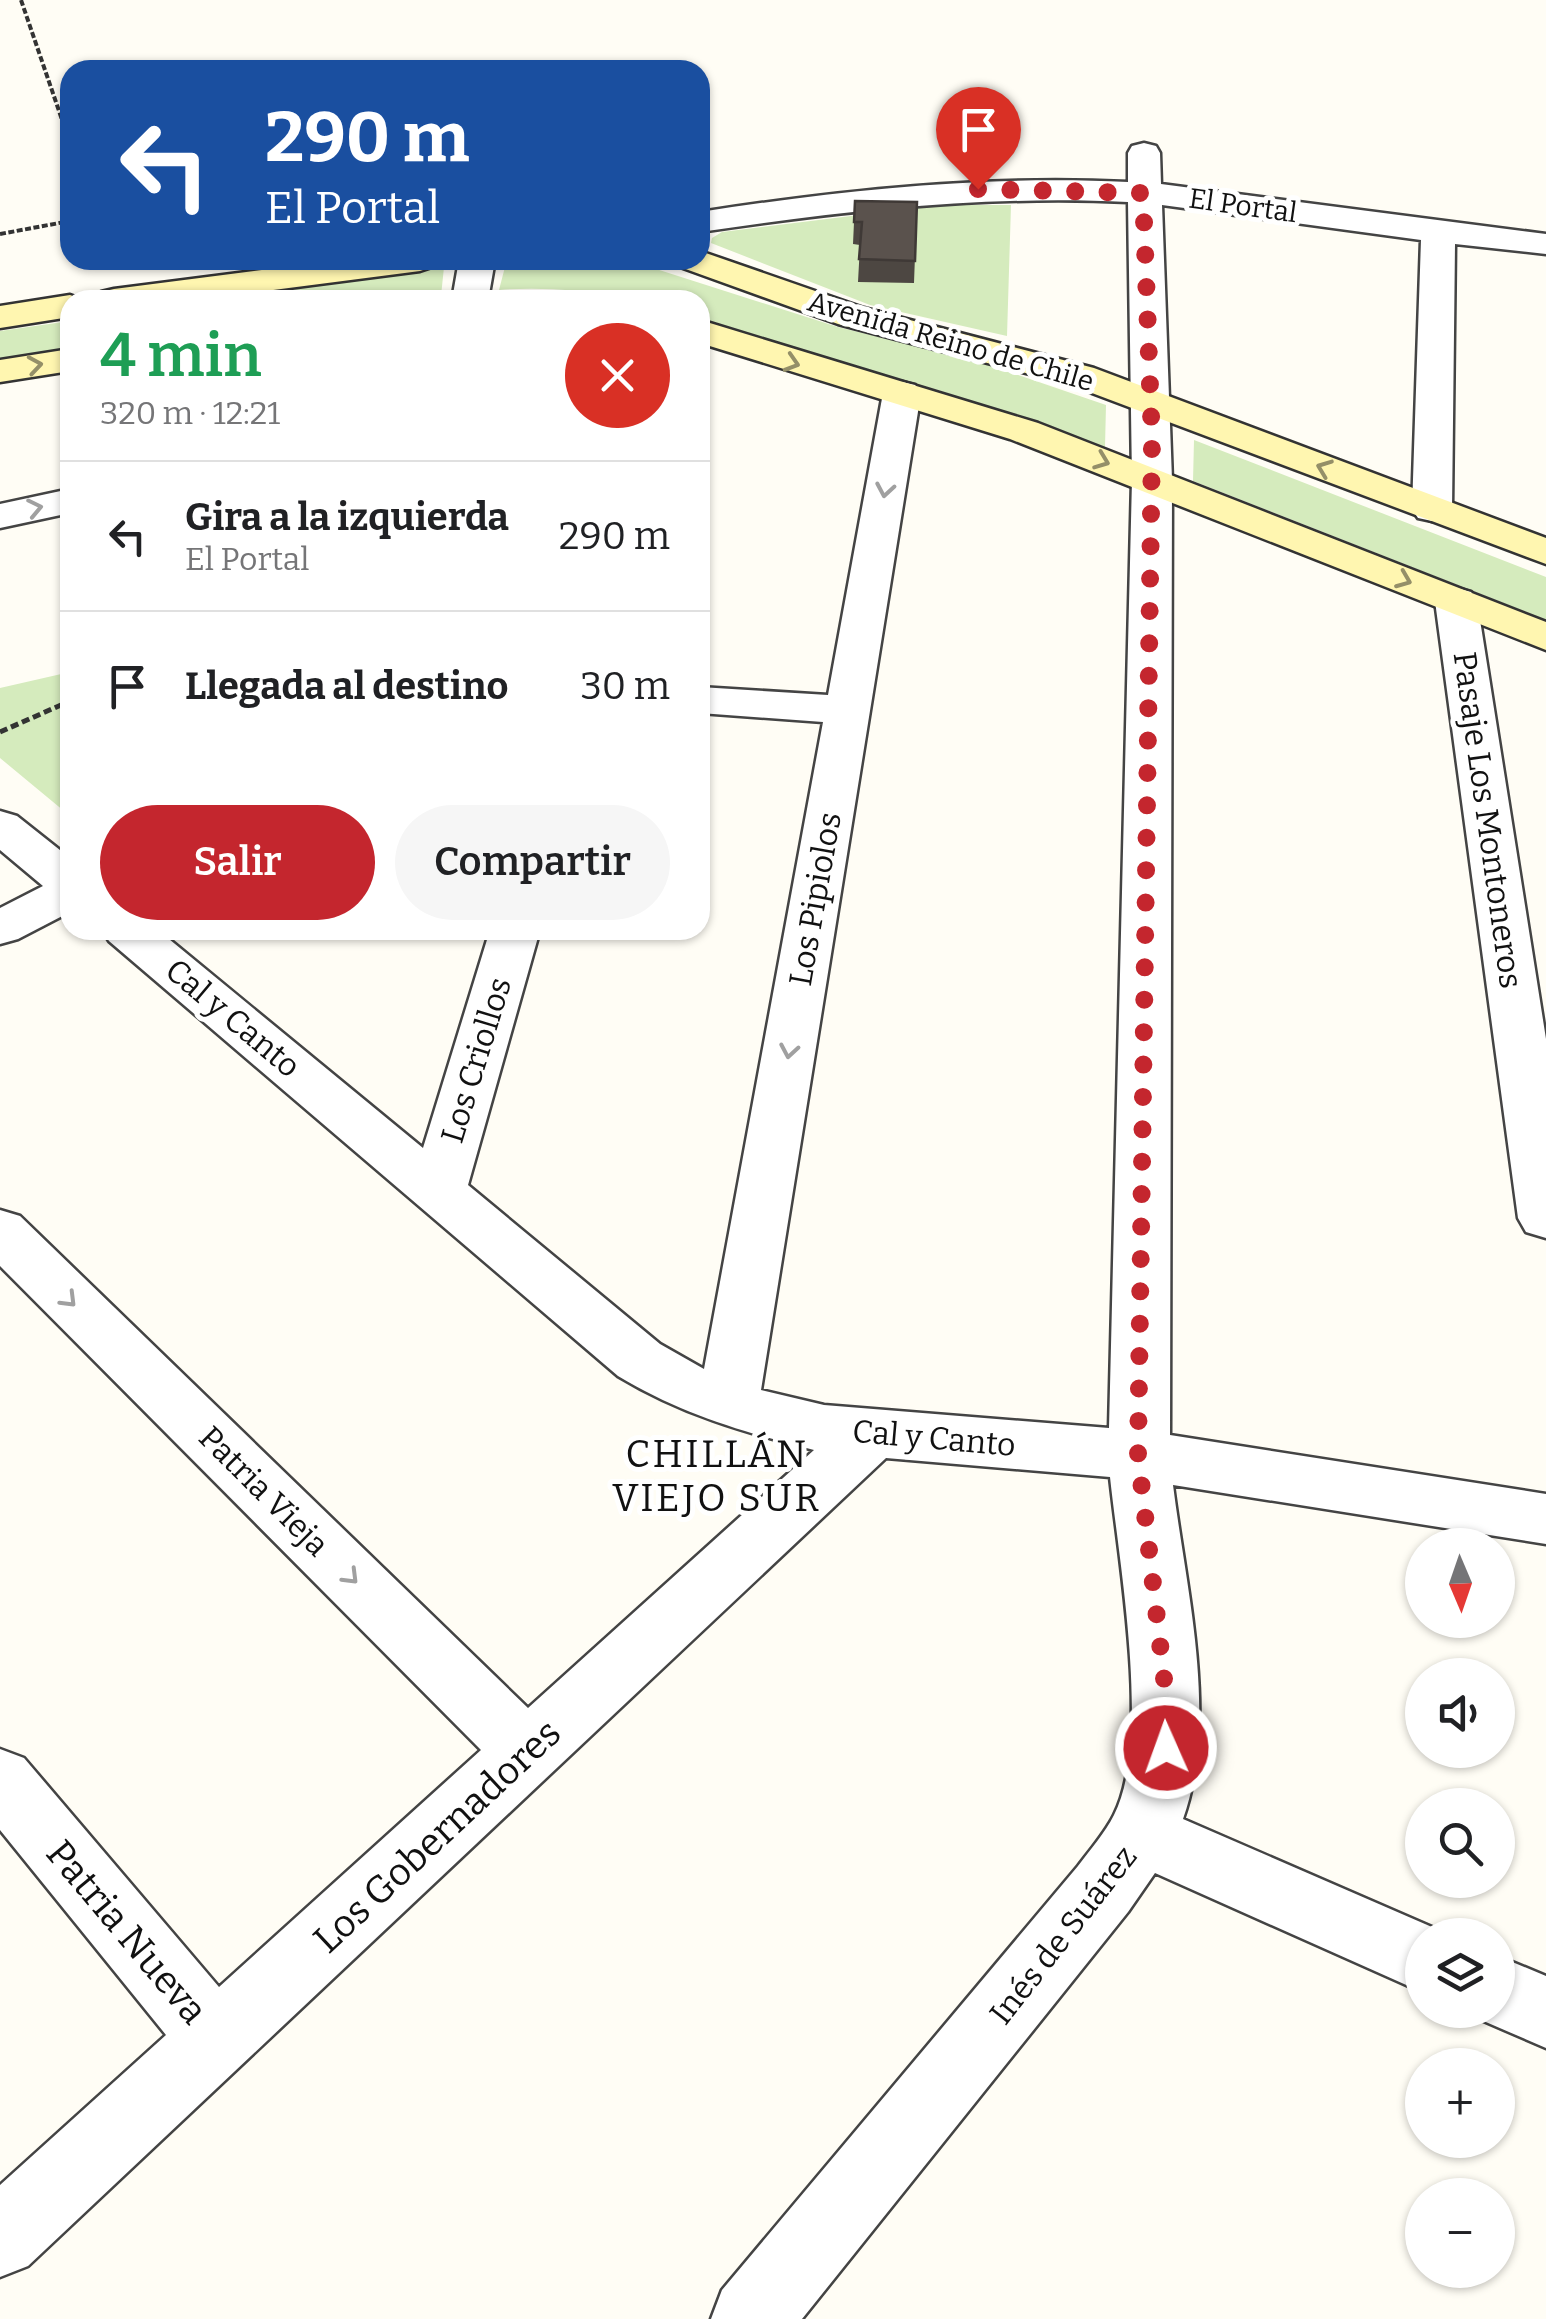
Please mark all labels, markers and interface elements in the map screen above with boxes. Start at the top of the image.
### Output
pin [936,87,1021,190]
text: 290 m [265,96,470,180]
icon: left [100,100,230,230]
icon: arrive [951,102,1006,157]
text: El Portal [265,181,440,235]
street label: El Portal [1187,182,1299,229]
street label: Avenida Reino de Chile [804,285,1098,398]
text: 4 min [100,320,262,392]
button: close [565,323,670,428]
one-way arrow [783,351,800,372]
one-way arrow [27,355,43,376]
text: 320 m · 12:21 [100,394,280,432]
one-way arrow [1092,449,1109,469]
one-way arrow [1316,460,1334,480]
one-way arrow [875,481,896,498]
text: Gira a la izquierda [185,494,509,540]
one-way arrow [26,499,43,520]
icon: left [100,509,155,564]
text: 290 m [559,513,670,559]
text: El Portal [185,540,310,578]
one-way arrow [1394,569,1412,589]
street label: Pasaje Los Montoneros [1446,649,1530,991]
icon: arrive [100,659,155,714]
text: Llegada al destino [185,663,508,709]
text: 30 m [580,663,670,709]
button: Salir [100,805,375,920]
button: Compartir [395,805,670,920]
street label: Los Pipiolos [781,809,849,989]
street label: Cal y Canto [158,951,308,1085]
street label: Los Criollos [433,973,519,1147]
one-way arrow [779,1043,800,1060]
one-way arrow [58,1288,76,1306]
street label: Cal y Canto [851,1412,1017,1464]
street label: Patria Vieja [191,1418,337,1564]
district label: CHILLÁN VIEJO SUR [612,1431,822,1521]
north arrow [1405,1528,1515,1638]
map controls [1405,1528,1515,2288]
one-way arrow [339,1565,357,1583]
button: sound [1405,1658,1515,1768]
position arrow [1114,1696,1218,1800]
street label: Los Gobernadores [304,1710,570,1962]
button: search [1405,1788,1515,1898]
street label: Patria Nueva [37,1831,217,2033]
street label: Inés de Suárez [982,1838,1144,2032]
button: layers [1405,1918,1515,2028]
button: + [1405,2048,1515,2158]
button: − [1405,2178,1515,2288]

